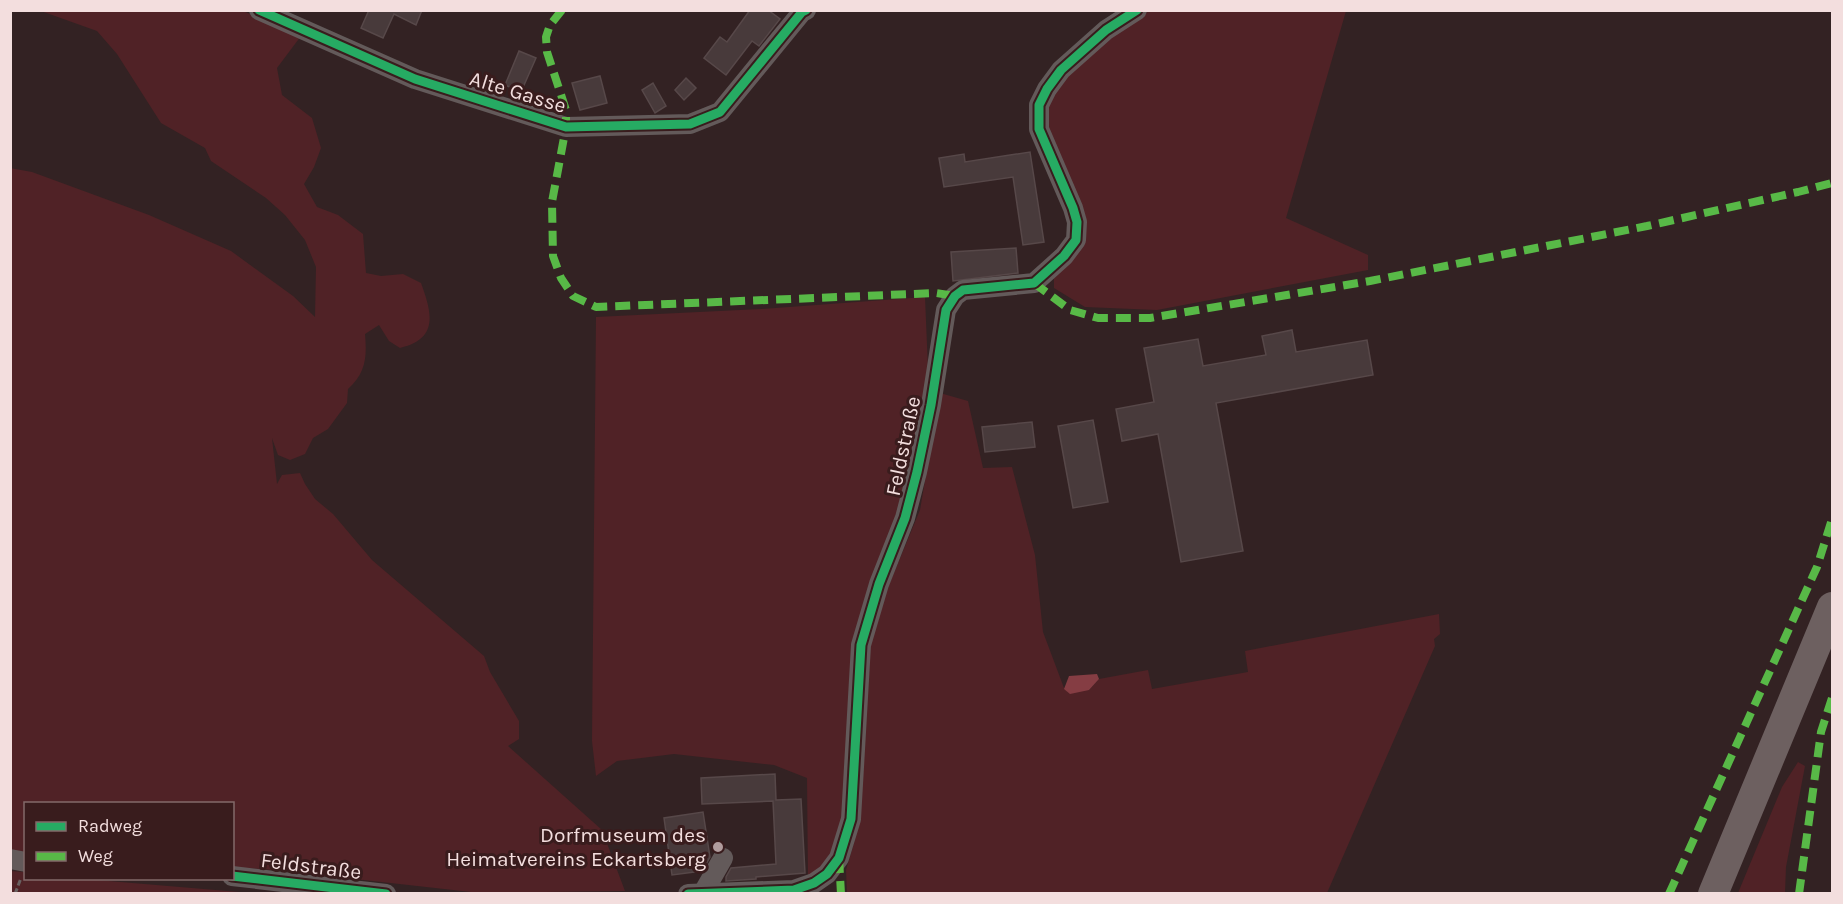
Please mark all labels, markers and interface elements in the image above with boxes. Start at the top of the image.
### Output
street label: Alte Gasse [467,66,569,118]
street label: Feldstraße [881,394,925,498]
legend [24,802,234,880]
text: Radweg [78,815,142,837]
place label: Dorfmuseum des Heimatvereins Eckartsberg [446,823,706,871]
marker: Dorfmuseum des Heimatvereins Eckartsberg [711,840,725,854]
text: Weg [78,845,113,867]
street label: Feldstraße [259,848,363,884]

